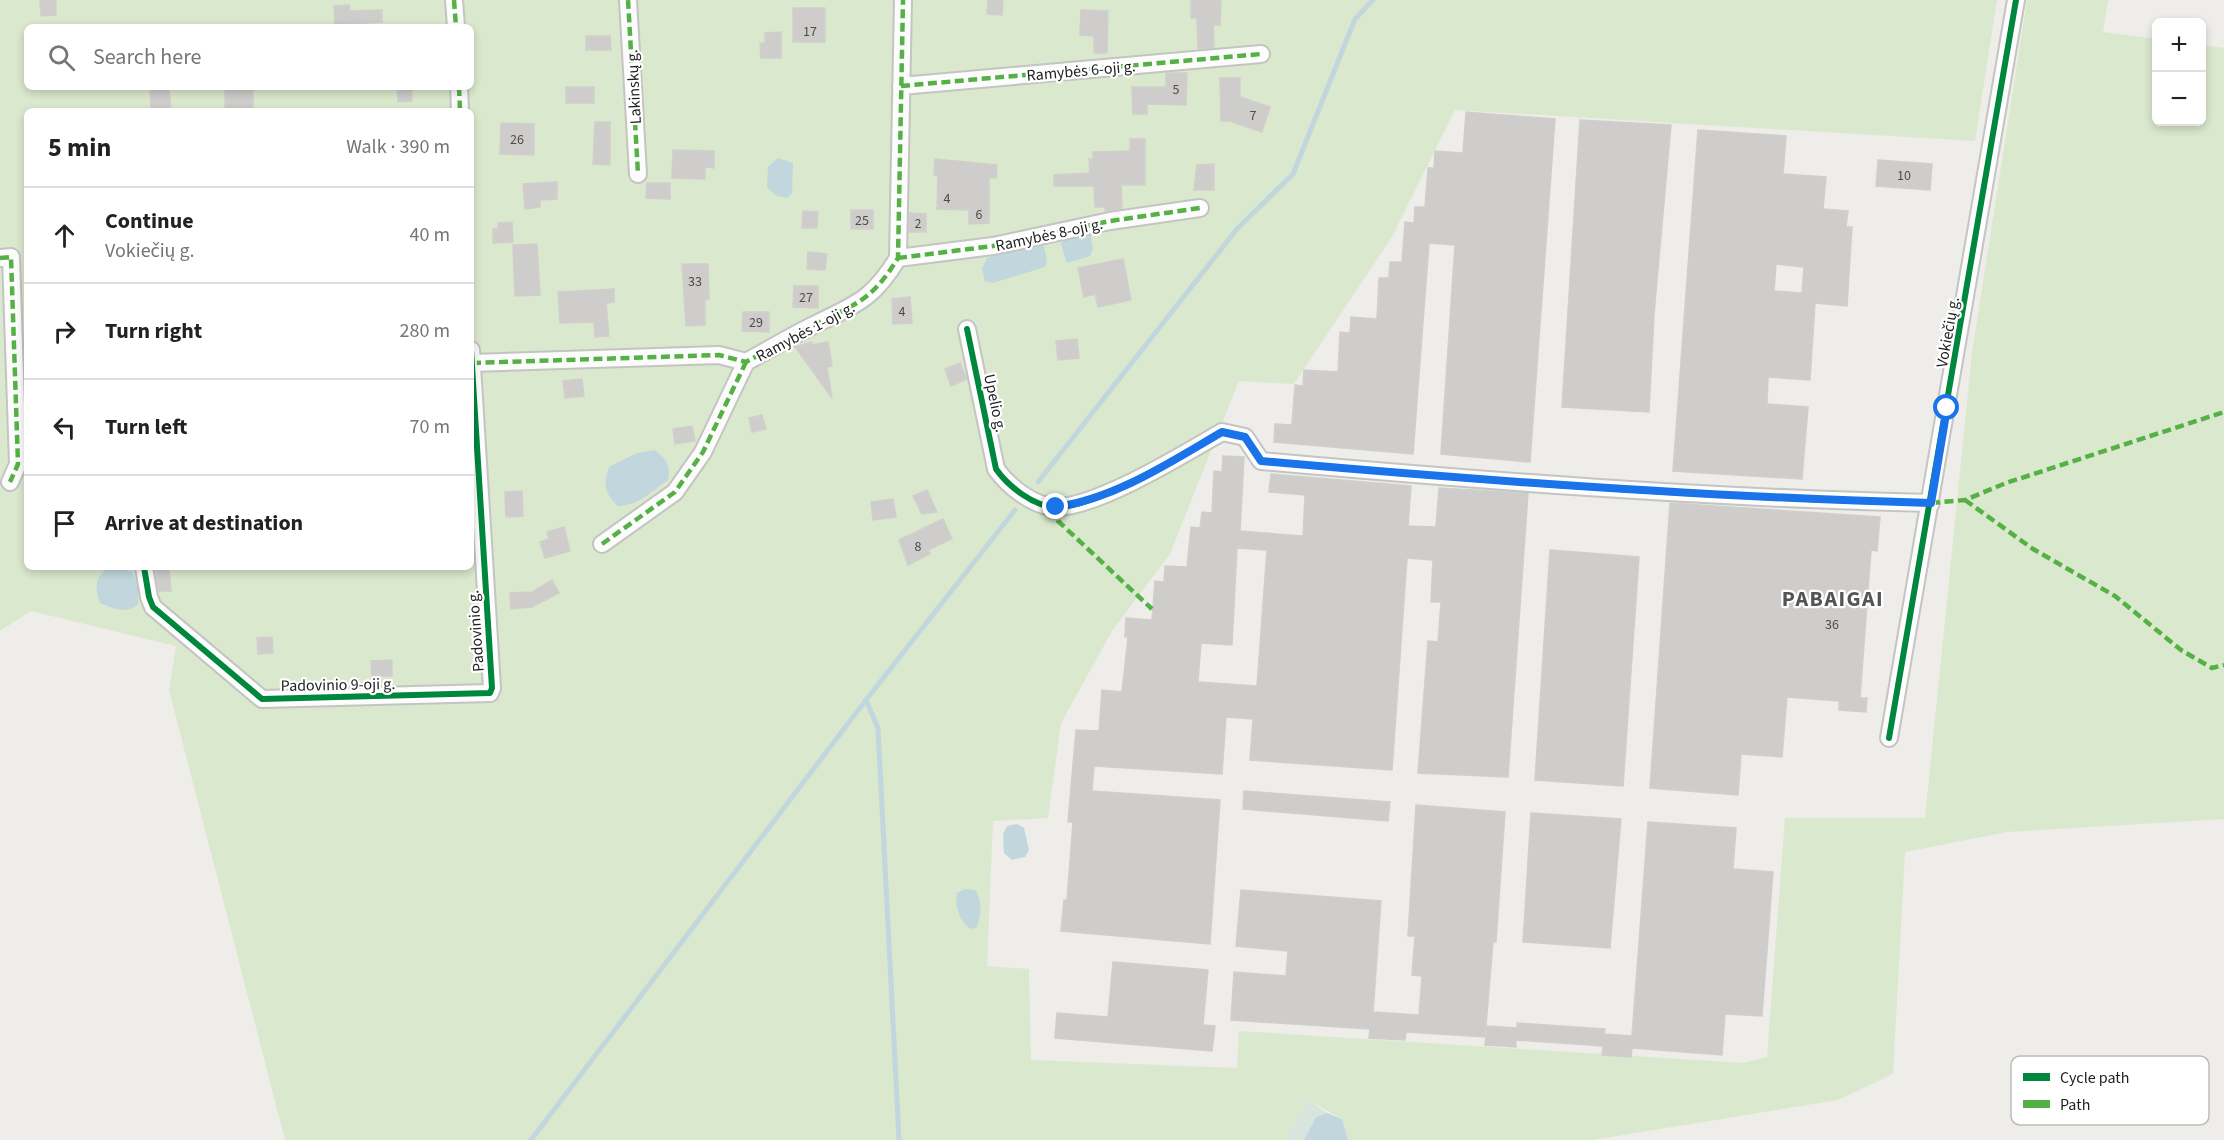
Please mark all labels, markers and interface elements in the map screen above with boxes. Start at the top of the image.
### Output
map controls [2152,18,2206,126]
button: + [2152,18,2206,72]
house number: 17 [803,22,817,42]
search box [24,24,474,90]
icon: search [45,41,78,74]
text: Search here [93,41,201,73]
street label: Lakinskų g. [621,49,647,125]
street label: Ramybės 6-oji g. [1026,55,1136,87]
button: − [2152,72,2206,126]
house number: 5 [1173,80,1180,100]
house number: 7 [1250,106,1257,126]
text: 5 min [48,129,111,166]
house number: 26 [510,130,524,150]
text: Walk · 390 m [346,133,450,161]
house number: 10 [1897,166,1911,186]
house number: 4 [944,189,951,209]
text: Continue [105,205,194,237]
house number: 6 [976,205,983,225]
house number: 25 [855,211,869,231]
street label: Ramybės 8-oji g. [993,213,1105,257]
house number: 2 [915,214,922,234]
icon: ahead [48,219,81,252]
text: 40 m [410,221,450,249]
text: Vokiečių g. [105,237,195,265]
house number: 33 [688,272,702,292]
house number: 27 [799,288,813,308]
street label: Vokiečių g. [1931,295,1965,369]
street label: Ramybės 1-oji g. [752,297,859,367]
house number: 4 [899,302,906,322]
house number: 29 [749,313,763,333]
icon: right [48,315,81,348]
text: Turn right [105,315,202,347]
text: 280 m [400,317,450,345]
street label: Upelio g. [978,372,1012,434]
route start [1933,394,1959,420]
icon: left [48,411,81,444]
text: Turn left [105,411,187,443]
text: 70 m [410,413,450,441]
route end [1042,493,1068,519]
icon: arrive [48,507,81,540]
text: Arrive at destination [105,507,303,539]
house number: 8 [915,537,922,557]
district label: PABAIGAI [1782,583,1884,615]
street label: Padovinio g. [462,589,490,673]
house number: 36 [1825,615,1839,635]
street label: Padovinio 9-oji g. [281,673,396,697]
legend [2011,1056,2209,1125]
text: Cycle path [2060,1067,2129,1089]
text: Path [2060,1094,2090,1116]

